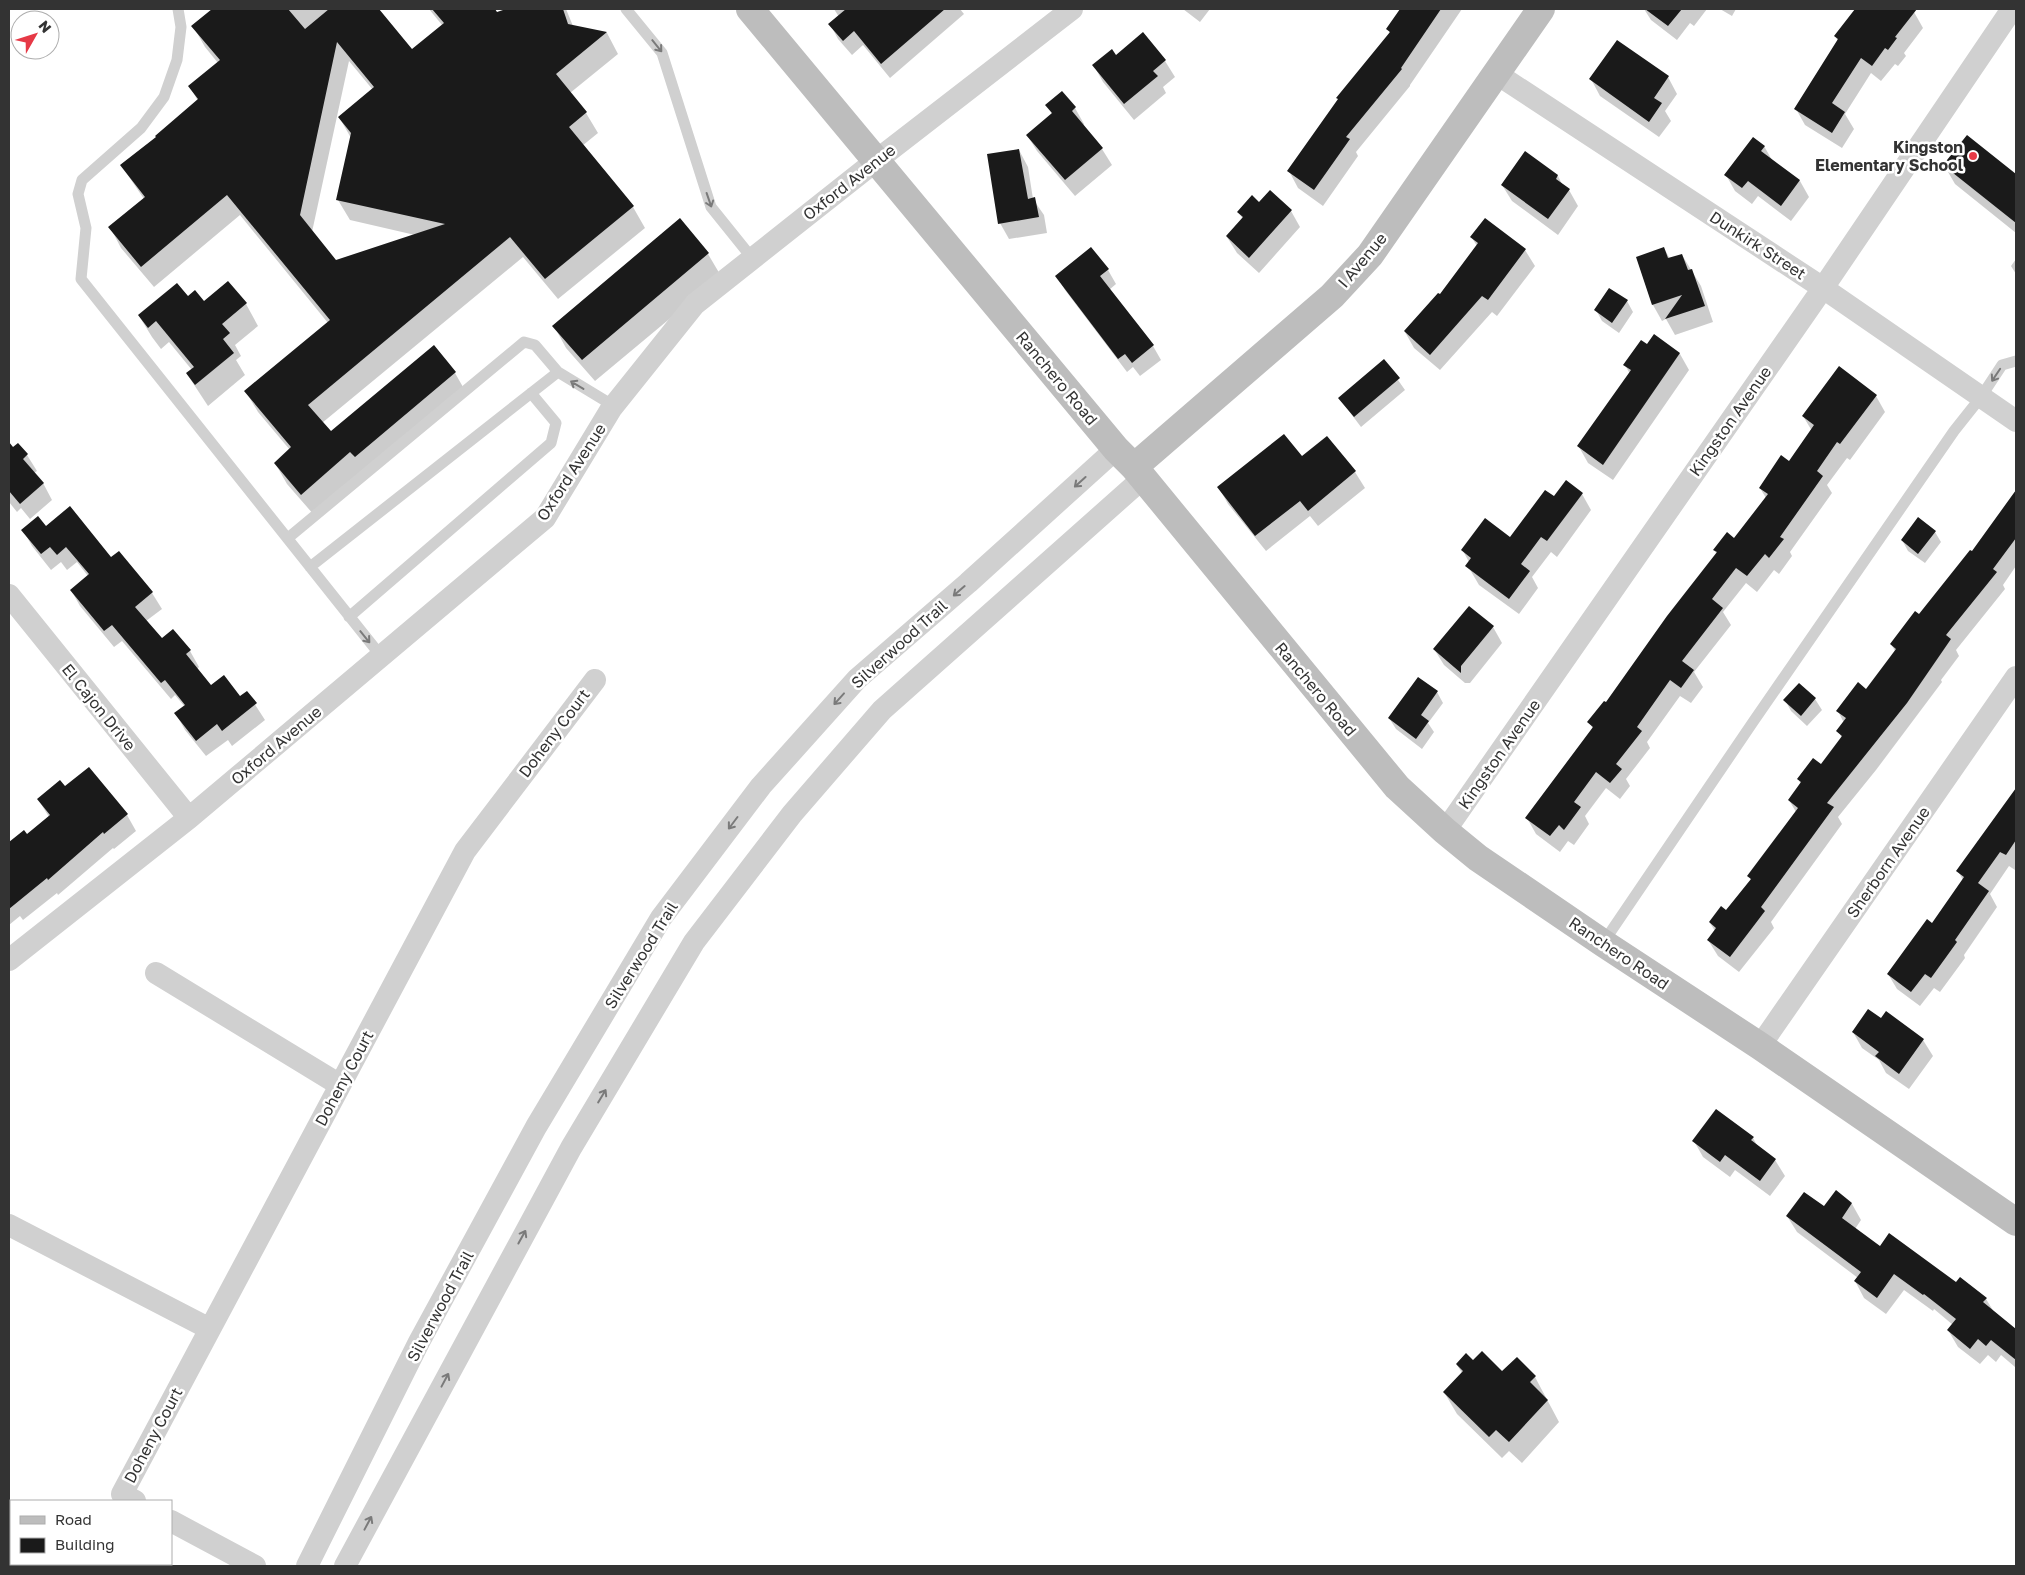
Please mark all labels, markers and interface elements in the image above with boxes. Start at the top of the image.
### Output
north arrow [10,10,60,60]
text: N [36,17,55,36]
one-way arrow [651,40,663,53]
place label: Kingston Elementary School [1815,137,1964,175]
street label: Oxford Avenue [799,140,899,224]
marker: Kingston Elementary School [1967,150,1979,162]
one-way arrow [705,191,714,207]
street label: Dunkirk Street [1706,206,1810,284]
street label: I Avenue [1333,228,1391,292]
street label: Ranchero Road [1012,327,1102,429]
street label: Kingston Avenue [1685,362,1775,480]
one-way arrow [1990,368,2001,382]
one-way arrow [570,379,584,390]
street label: Oxford Avenue [532,420,610,524]
one-way arrow [1073,476,1086,487]
one-way arrow [953,585,966,596]
street label: Silverwood Trail [847,596,951,692]
one-way arrow [359,630,371,643]
street label: Ranchero Road [1271,638,1361,740]
street label: El Cajon Drive [58,659,140,755]
street label: Doheny Court [514,685,594,781]
one-way arrow [833,693,844,706]
street label: Kingston Avenue [1454,695,1544,813]
street label: Oxford Avenue [227,701,325,789]
street label: Sherborn Avenue [1842,802,1934,922]
one-way arrow [728,816,738,830]
street label: Silverwood Trail [600,898,682,1012]
street label: Ranchero Road [1565,912,1673,994]
street label: Doheny Court [310,1027,378,1129]
one-way arrow [598,1089,608,1103]
one-way arrow [518,1231,528,1245]
street label: Silverwood Trail [402,1247,478,1365]
one-way arrow [441,1373,450,1388]
street label: Doheny Court [119,1384,187,1486]
legend [10,1500,172,1565]
text: Road [55,1510,92,1528]
one-way arrow [363,1516,373,1531]
text: Building [55,1535,115,1553]

